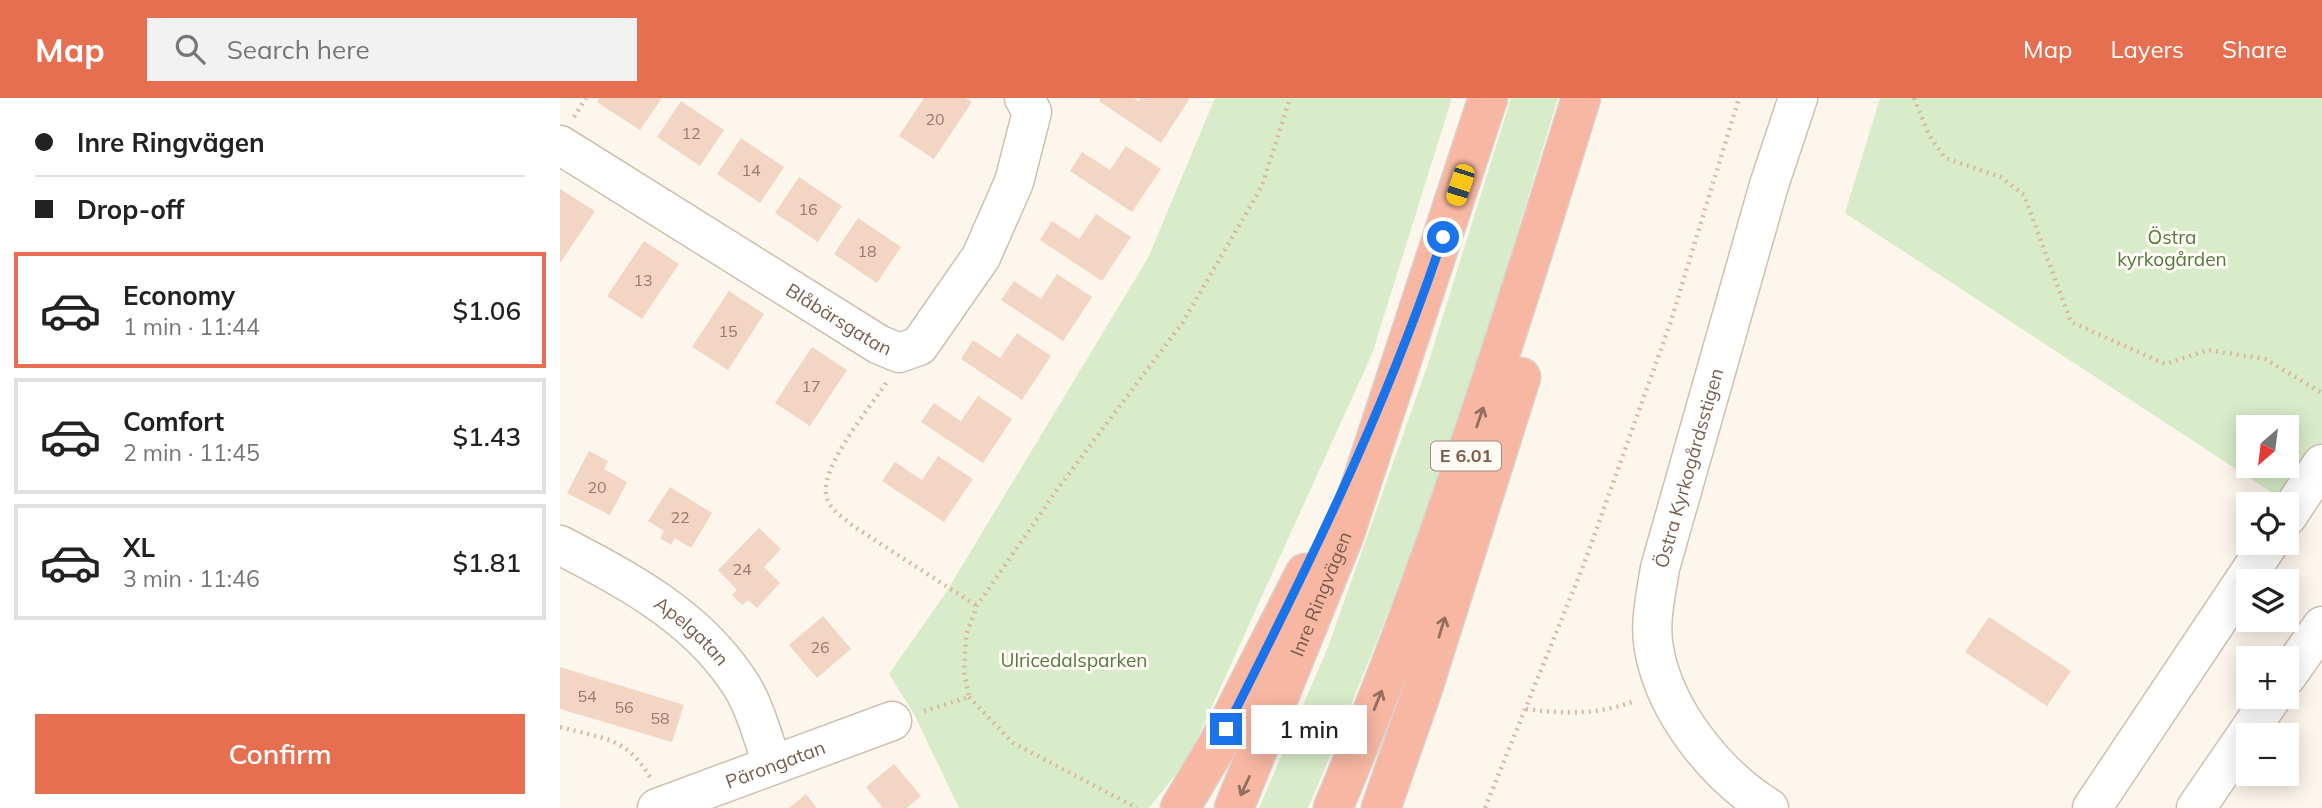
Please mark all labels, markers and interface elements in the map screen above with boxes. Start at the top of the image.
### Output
search box [147,18,637,81]
text: Map [35,29,105,70]
icon: search [171,30,209,68]
text: Search here [227,33,370,66]
text: Map [2023,34,2072,64]
text: Layers [2110,34,2184,64]
text: Share [2222,34,2287,64]
house number: 20 [925,109,945,129]
house number: 12 [681,123,701,143]
text: Inre Ringvägen [77,126,265,159]
house number: 14 [741,160,761,180]
car [1444,162,1477,208]
text: Drop-off [77,193,184,226]
house number: 16 [798,199,818,219]
route start [1427,221,1459,253]
park label: Östra kyrkogården [2117,225,2227,271]
house number: 18 [857,241,877,261]
house number: 13 [633,270,653,290]
street label: Blåbärsgatan [782,278,895,360]
icon: car [39,279,102,342]
text: Economy [123,279,235,312]
text: $1.06 [452,294,521,327]
text: 1 min · 11:44 [123,312,260,341]
house number: 15 [718,321,738,341]
street label: Östra Kyrkogårdsstigen [1649,365,1728,571]
house number: 17 [801,376,821,396]
icon: car [39,405,102,468]
text: Comfort [123,405,224,438]
one-way arrow [1475,406,1487,428]
north arrow [2236,415,2300,478]
map controls [2236,415,2299,786]
text: $1.43 [452,420,521,453]
text: 2 min · 11:45 [123,438,260,467]
road number: E 6.01 [1431,442,1501,470]
house number: 20 [587,477,607,497]
button: locate [2236,492,2299,555]
house number: 22 [670,507,690,527]
street label: Inre Ringvägen [1285,528,1357,660]
icon: car [39,531,102,594]
text: XL [123,531,155,564]
text: $1.81 [452,546,521,579]
house number: 24 [732,559,752,579]
text: 3 min · 11:46 [123,564,260,593]
button: layers [2236,569,2299,632]
street label: Apelgatan [650,591,734,670]
one-way arrow [1436,616,1449,638]
house number: 26 [810,637,830,657]
button: + [2236,646,2299,709]
park label: Ulricedalsparken [1001,648,1147,672]
house number: 54 [577,686,597,706]
one-way arrow [1372,689,1385,711]
house number: 56 [614,697,634,717]
callout: 1 min [1250,704,1366,754]
house number: 58 [650,708,670,728]
route end [1210,713,1242,745]
button: Confirm [35,714,525,794]
text: 1 min [1279,715,1339,744]
button: − [2236,723,2299,786]
street label: Pärongatan [722,735,828,794]
one-way arrow [1238,775,1251,796]

